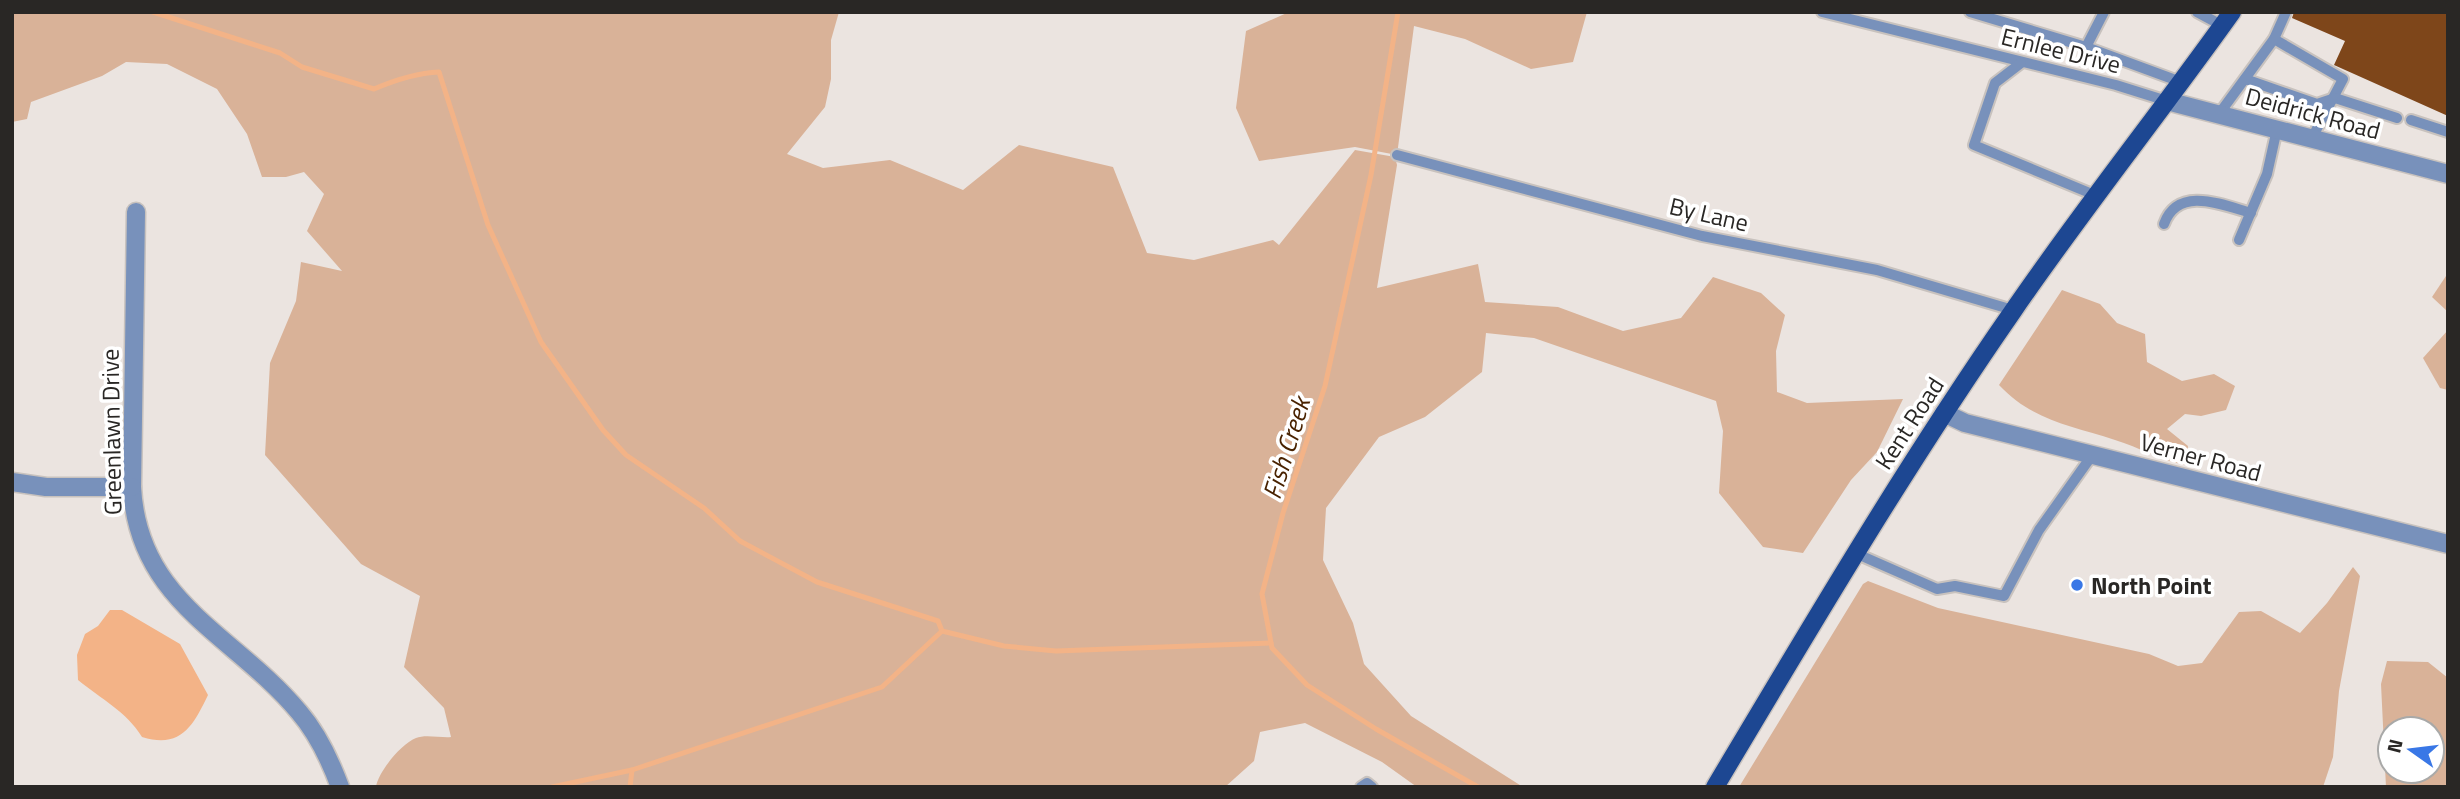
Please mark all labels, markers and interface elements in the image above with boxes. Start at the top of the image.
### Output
street label: Ernlee Drive [1997,18,2125,82]
street label: Deidrick Road [2242,78,2384,148]
street label: By Lane [1666,187,1752,241]
street label: Greenlawn Drive [92,348,130,516]
street label: Kent Road [1866,370,1952,476]
water label: Fish Creek [1252,389,1321,504]
street label: Verner Road [2136,424,2266,490]
place label: North Point [2091,567,2212,603]
marker: North Point [2069,577,2085,593]
north arrow [2376,715,2446,785]
text: N [2378,736,2410,756]

